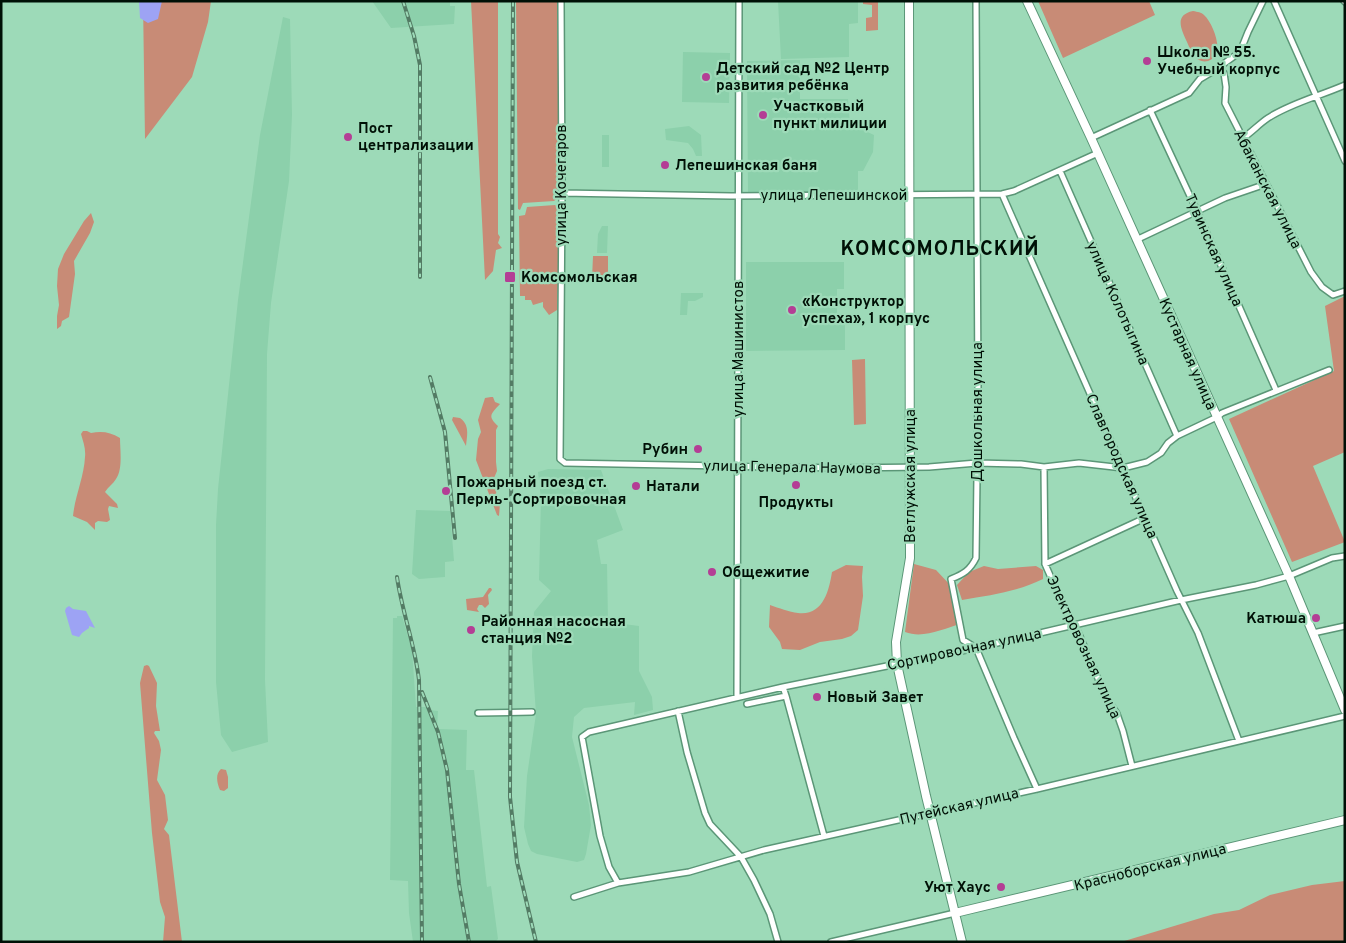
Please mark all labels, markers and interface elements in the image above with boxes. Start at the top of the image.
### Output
place label: Школа № 55. Учебный корпус [1157,44,1280,80]
marker: Школа № 55. Учебный корпус [1141,55,1153,67]
place label: Детский сад №2 Центр развития ребёнка [716,60,889,96]
marker: Детский сад №2 Центр развития ребёнка [700,71,712,83]
place label: Участковый пункт милиции [773,98,887,134]
marker: Участковый пункт милиции [757,109,769,121]
place label: Пост централизации [358,120,474,156]
street label: улица Кочегаров [553,124,572,246]
street label: Абаканская улица [1228,127,1305,252]
marker: Пост централизации [342,131,354,143]
place label: Лепешинская баня [675,157,817,176]
marker: Лепешинская баня [659,159,671,171]
street label: улица Лепешинской [761,187,907,206]
street label: Тувинская улица [1179,191,1246,310]
district label: КОМСОМОЛЬСКИЙ [840,235,1040,263]
street label: улица Колотыгина [1081,239,1152,368]
place label: Комсомольская [521,269,638,288]
marker: Комсомольская [503,270,517,284]
street label: улица Машинистов [730,281,749,417]
place label: «Конструктор успеха», 1 корпус [802,293,930,329]
street label: Кустарная улица [1153,296,1220,413]
marker: «Конструктор успеха», 1 корпус [786,304,798,316]
street label: Дошкольная улица [969,342,988,482]
street label: Славгородская улица [1080,391,1161,542]
street label: Ветлужская улица [902,409,921,543]
place label: Рубин [642,441,688,460]
marker: Рубин [692,443,704,455]
street label: улица Генерала Наумова [703,457,881,480]
place label: Пожарный поезд ст. Пермь- Сортировочная [456,474,626,510]
place label: Натали [646,478,700,497]
marker: Продукты [790,479,802,491]
marker: Натали [630,480,642,492]
marker: Пожарный поезд ст. Пермь- Сортировочная [440,485,452,497]
place label: Продукты [759,494,833,513]
place label: Общежитие [722,564,810,583]
marker: Общежитие [706,566,718,578]
street label: Электровозная улица [1041,573,1124,722]
place label: Катюша [1246,610,1306,629]
marker: Катюша [1310,612,1322,624]
place label: Районная насосная станция №2 [481,613,626,649]
marker: Районная насосная станция №2 [465,624,477,636]
street label: Сортировочная улица [885,625,1043,676]
place label: Новый Завет [827,689,923,708]
marker: Новый Завет [811,691,823,703]
street label: Путейская улица [898,785,1021,830]
street label: Красноборская улица [1072,840,1228,897]
place label: Уют Хаус [924,879,991,898]
marker: Уют Хаус [995,881,1007,893]

